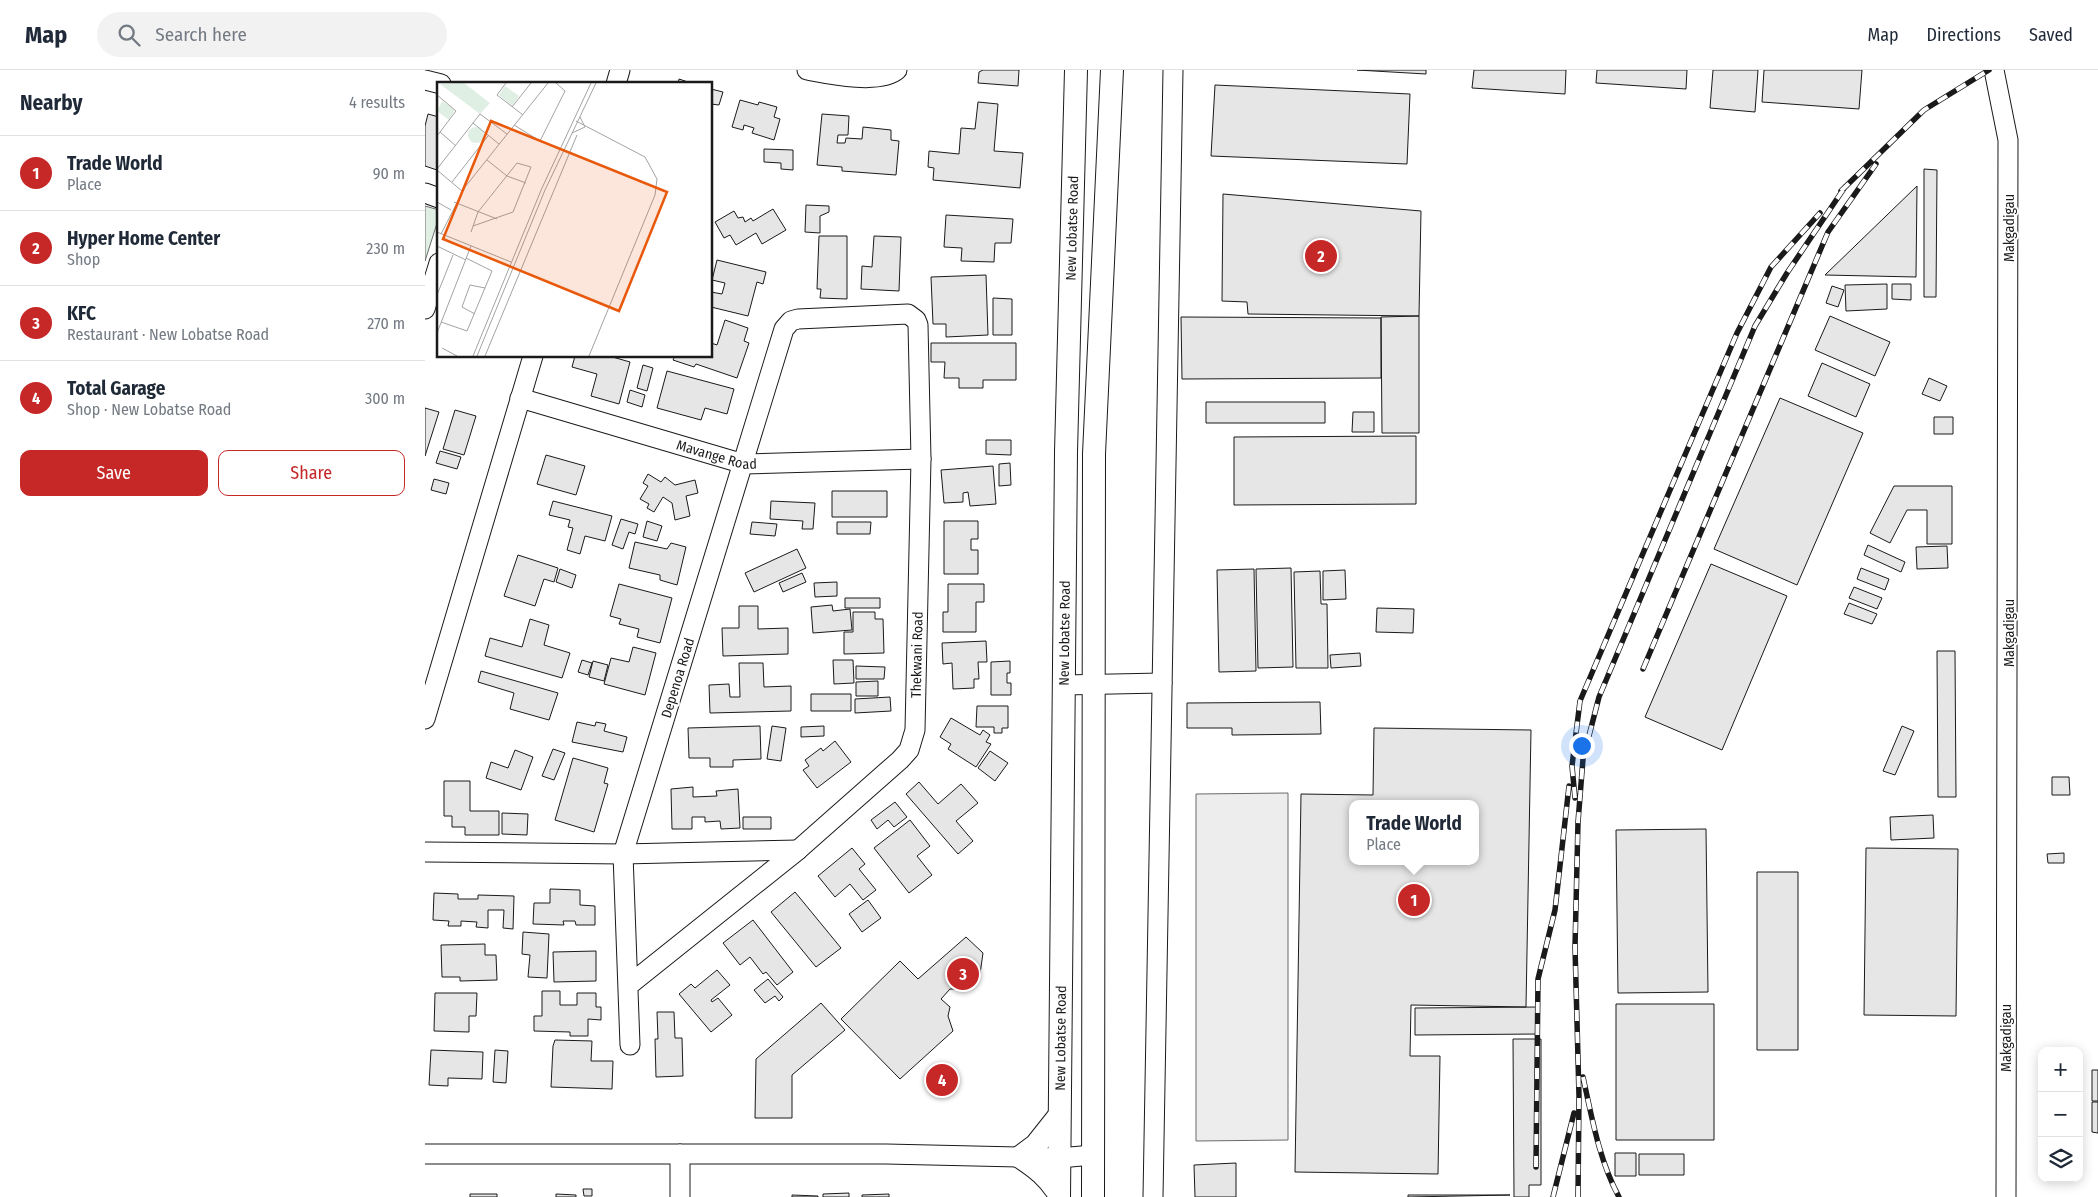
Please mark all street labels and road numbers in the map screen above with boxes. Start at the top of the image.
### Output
street label: New Lobatse Road [1062,175,1082,281]
street label: Makgadigau [2001,194,2018,262]
street label: Mavange Road [675,436,757,473]
street label: New Lobatse Road [1055,580,1073,686]
street label: Makgadigau [2001,599,2018,667]
street label: Thekwani Road [907,611,926,698]
street label: Depenoa Road [658,636,698,720]
street label: New Lobatse Road [1052,985,1069,1091]
street label: Makgadigau [1998,1004,2015,1072]

